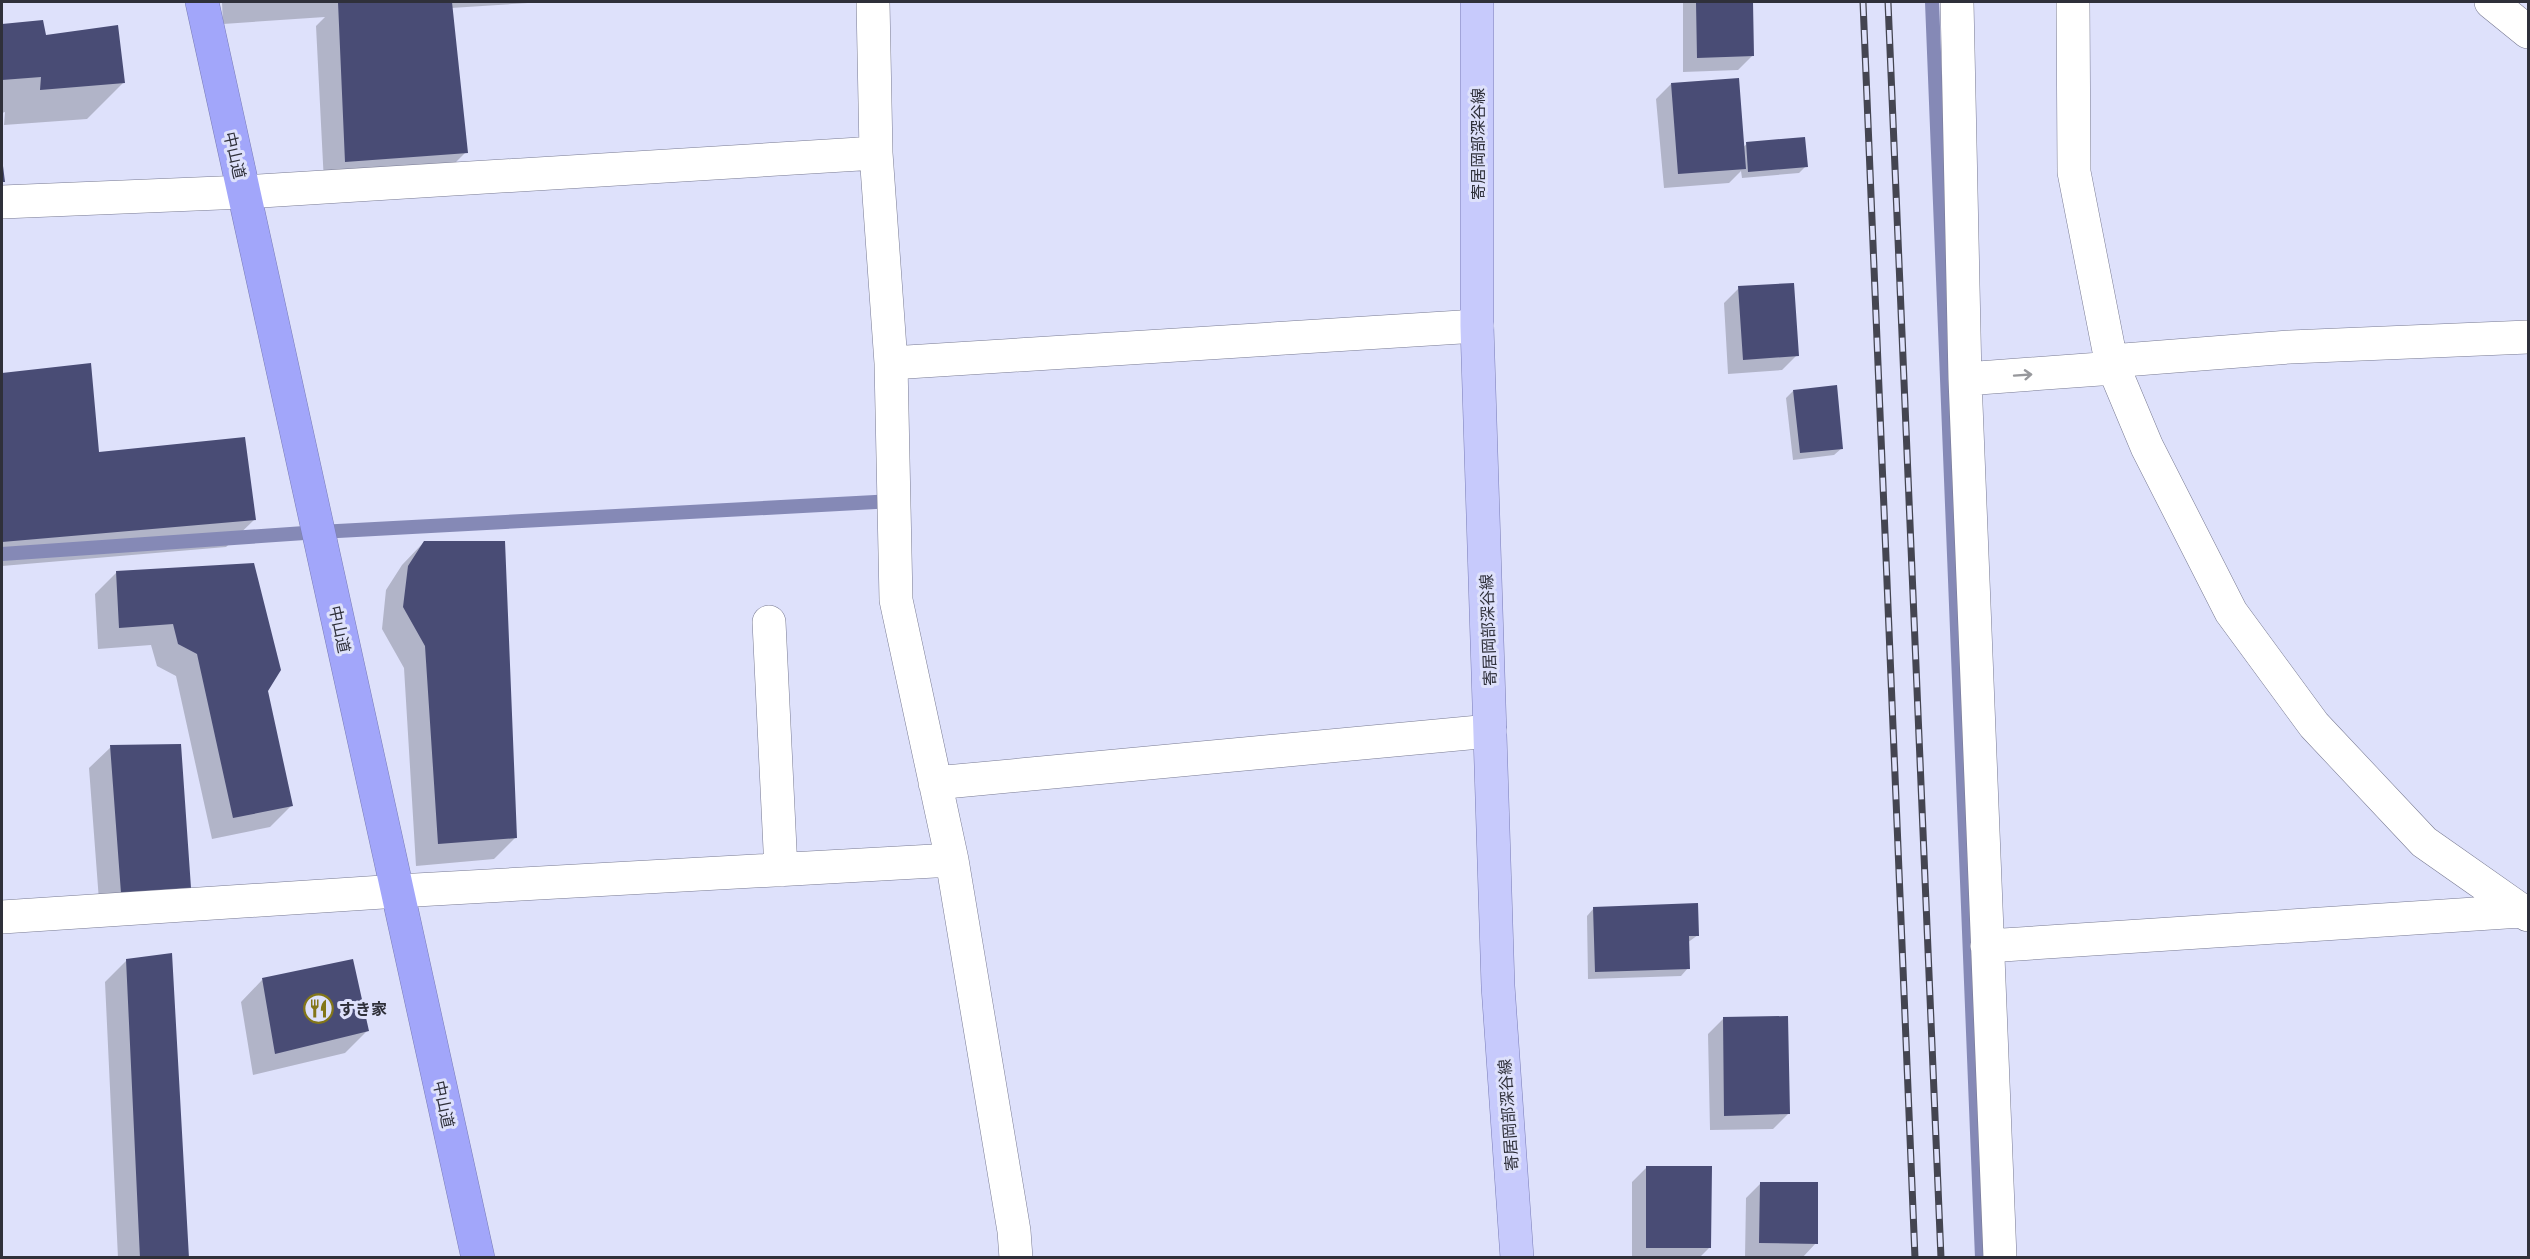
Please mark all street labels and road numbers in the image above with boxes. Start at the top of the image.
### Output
street label: 寄居岡部深谷線 [1465,88,1489,200]
street label: 中山道 [219,129,253,181]
street label: 寄居岡部深谷線 [1473,574,1501,686]
street label: 中山道 [324,603,358,655]
street label: 寄居岡部深谷線 [1491,1058,1523,1172]
street label: 中山道 [428,1078,462,1130]

